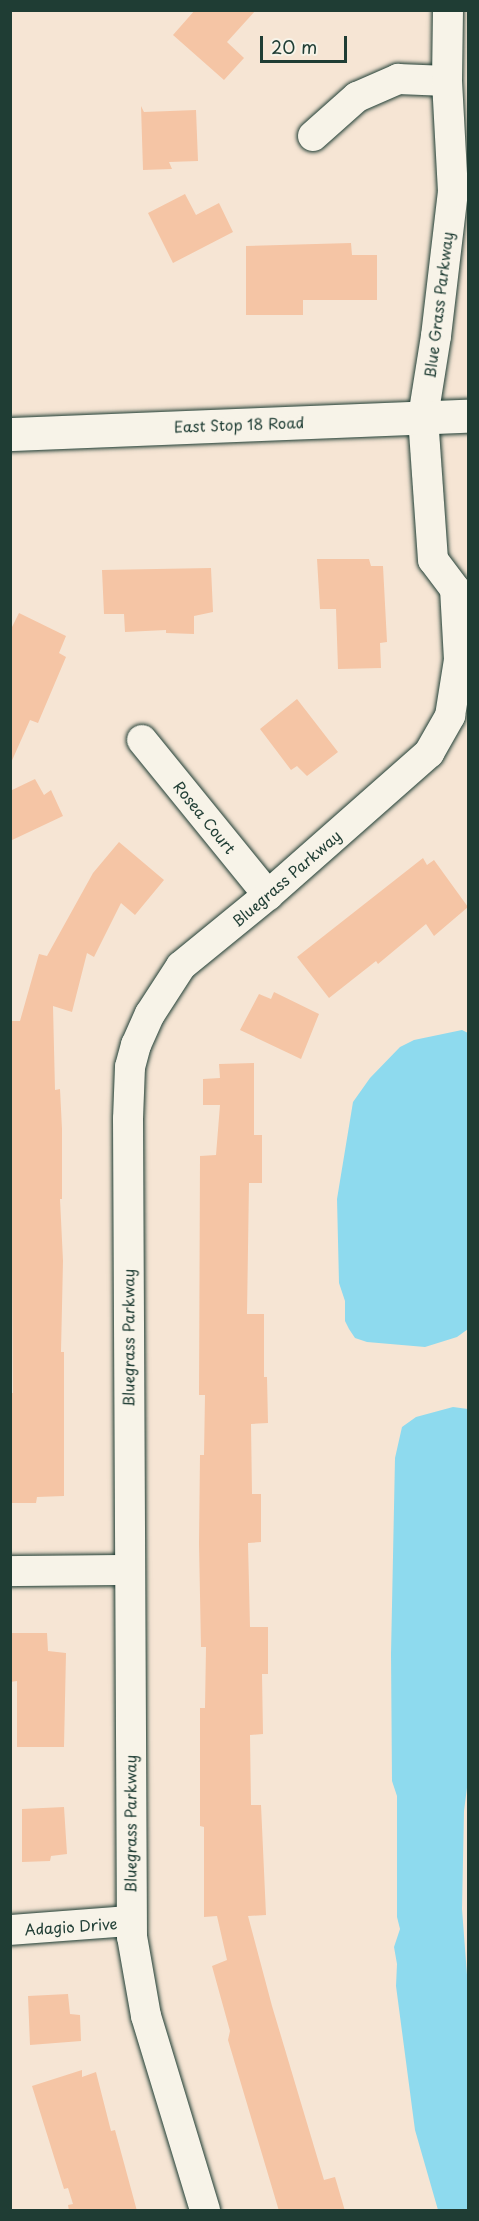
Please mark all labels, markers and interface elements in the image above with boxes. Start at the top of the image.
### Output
scale bar [263,24,350,62]
text: 20 m [271,33,317,60]
street label: Blue Grass Parkway [420,231,456,379]
street label: East Stop 18 Road [174,413,304,435]
street label: Rosea Court [170,777,240,857]
street label: Bluegrass Parkway [228,826,344,930]
street label: Bluegrass Parkway [119,1269,137,1407]
street label: Bluegrass Parkway [121,1755,139,1893]
street label: Adagio Drive [24,1914,118,1938]

